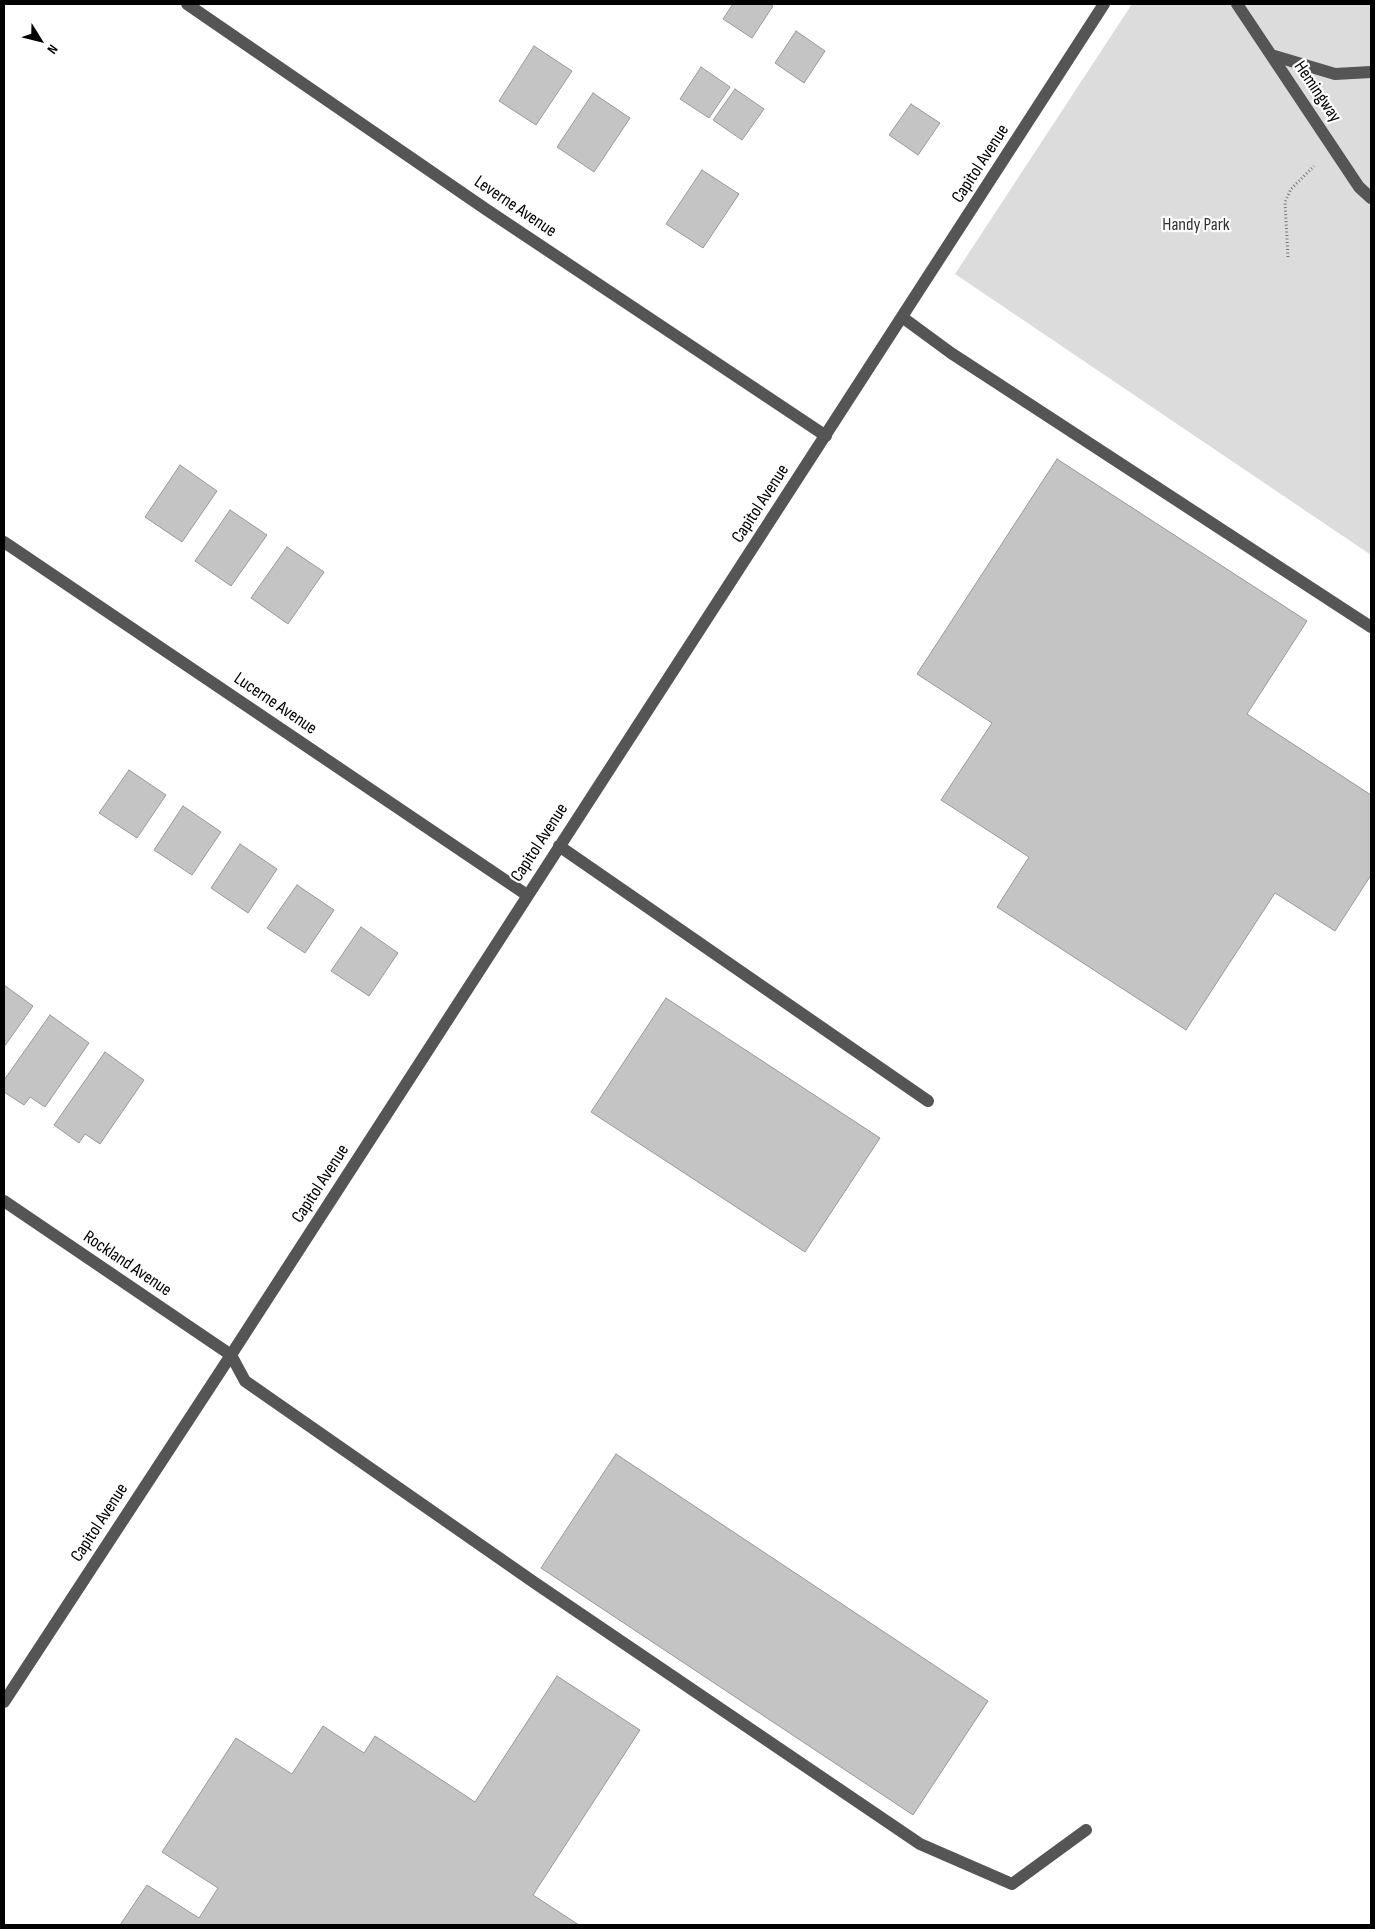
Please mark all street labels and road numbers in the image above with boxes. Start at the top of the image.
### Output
street label: Hemingway [1289,57,1345,127]
street label: Capitol Avenue [948,121,1014,207]
street label: Leverne Avenue [470,172,560,242]
street label: Capitol Avenue [728,461,794,547]
street label: Lucerne Avenue [229,668,321,740]
street label: Capitol Avenue [507,800,573,886]
street label: Capitol Avenue [288,1141,354,1227]
street label: Rockland Avenue [79,1227,175,1301]
street label: Capitol Avenue [67,1480,133,1566]

